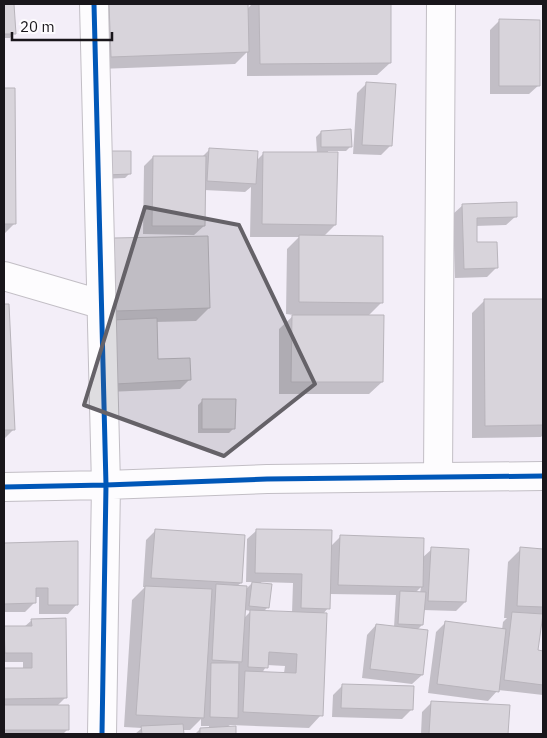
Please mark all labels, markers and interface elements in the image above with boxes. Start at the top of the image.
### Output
scale bar [12,10,112,42]
text: 20 m [20,17,55,36]

